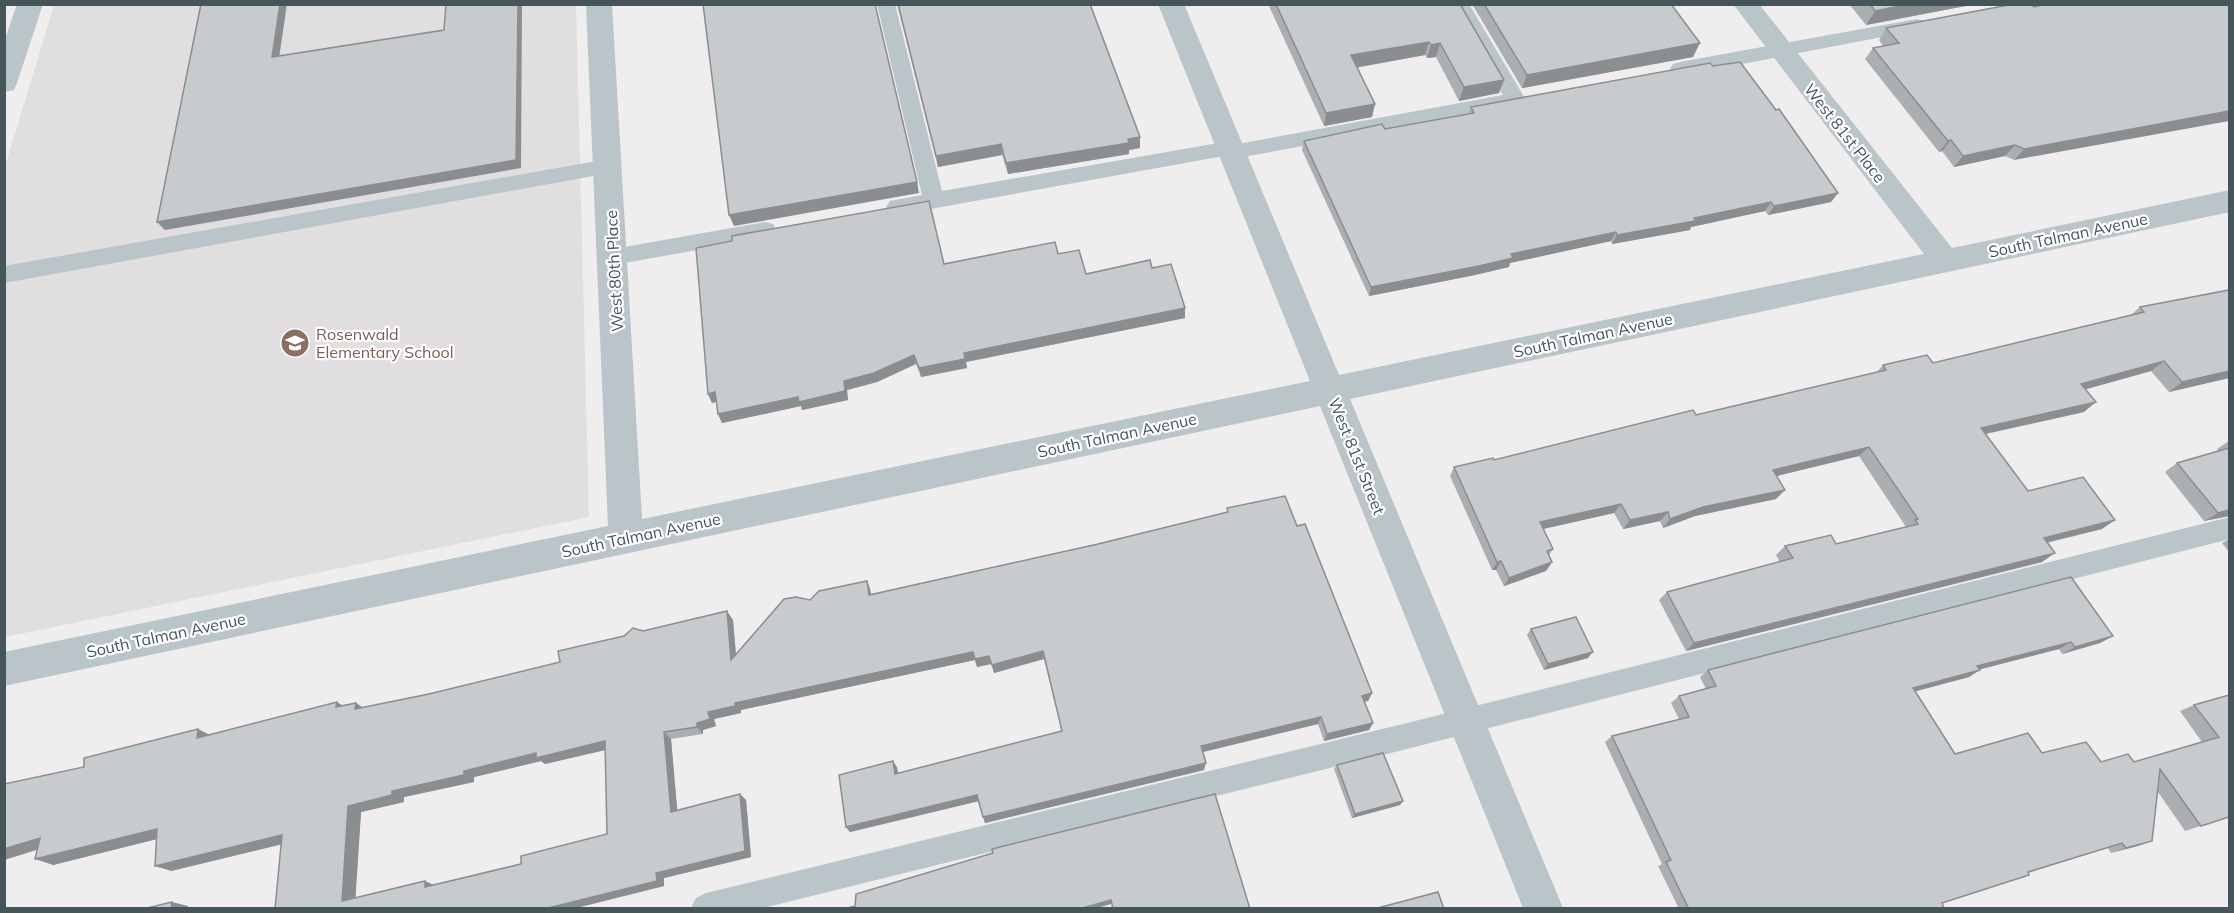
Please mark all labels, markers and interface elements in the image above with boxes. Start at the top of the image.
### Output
street label: West 81st Place [1800,79,1890,187]
street label: South Talman Avenue [1987,208,2149,262]
street label: West 80th Place [601,210,627,332]
street label: South Talman Avenue [1512,308,1674,362]
place label: Rosenwald Elementary School [316,324,454,362]
school or university icon: Rosenwald Elementary School [279,327,311,359]
street label: West 81st Street [1324,395,1390,518]
street label: South Talman Avenue [1036,408,1198,462]
street label: South Talman Avenue [560,508,722,562]
street label: South Talman Avenue [85,608,247,662]

